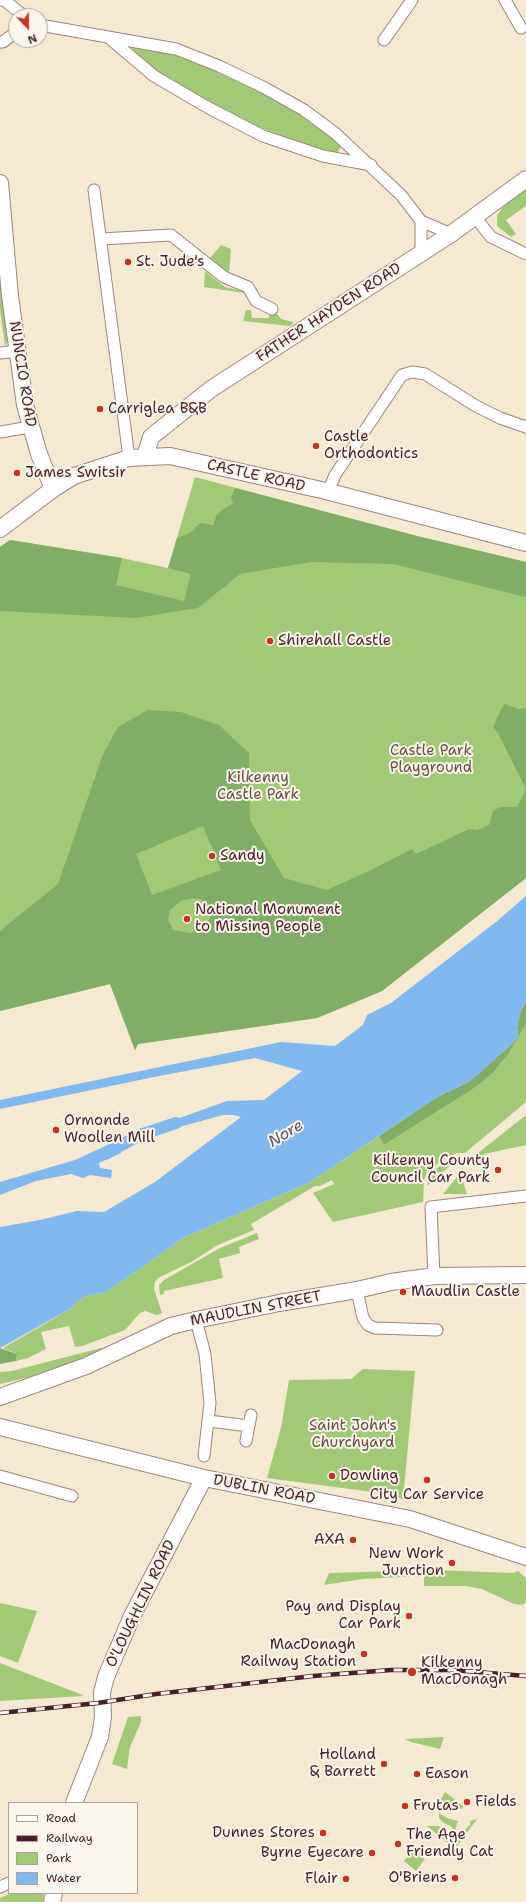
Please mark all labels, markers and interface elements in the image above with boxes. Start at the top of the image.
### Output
north arrow [8,8,48,48]
text: N [25,30,39,47]
place label: St. Jude's [136,253,204,271]
marker: St. Jude's [123,257,133,267]
street label: FATHER HAYDEN ROAD [253,259,405,367]
street label: NUNCIO ROAD [5,320,39,428]
place label: Carriglea B&B [108,400,207,418]
marker: Carriglea B&B [95,404,105,414]
place label: Castle Orthodontics [324,428,418,463]
marker: Castle Orthodontics [311,441,321,451]
street label: CASTLE ROAD [205,456,307,496]
place label: James Switsir [25,464,126,482]
marker: James Switsir [12,468,22,478]
place label: Shirehall Castle [278,632,391,650]
marker: Shirehall Castle [265,636,275,646]
park label: Castle Park Playground [390,742,472,777]
park label: Kilkenny Castle Park [217,769,299,804]
place label: Sandy [220,847,265,865]
marker: Sandy [207,851,217,861]
place label: National Monument to Missing People [195,901,341,936]
marker: National Monument to Missing People [182,914,192,924]
place label: Ormonde Woollen Mill [64,1112,155,1147]
water label: Nore [265,1116,307,1152]
marker: Ormonde Woollen Mill [51,1125,61,1135]
place label: Kilkenny County Council Car Park [371,1152,490,1187]
marker: Kilkenny County Council Car Park [493,1165,503,1175]
place label: Maudlin Castle [411,1283,520,1301]
street label: MAUDLIN STREET [189,1287,323,1331]
marker: Maudlin Castle [398,1287,408,1297]
park label: Saint John's Churchyard [309,1417,397,1452]
place label: Dowling [340,1467,399,1485]
street label: DUBLIN ROAD [211,1471,317,1509]
marker: Dowling [327,1471,337,1481]
marker: City Car Service [422,1475,432,1485]
place label: City Car Service [370,1486,484,1504]
place label: AXA [314,1531,345,1549]
marker: AXA [348,1535,358,1545]
street label: O'LOUGHLIN ROAD [102,1537,180,1671]
place label: New Work Junction [368,1545,444,1580]
marker: New Work Junction [447,1558,457,1568]
place label: Pay and Display Car Park [285,1598,401,1633]
marker: Pay and Display Car Park [404,1611,414,1621]
place label: MacDonagh Railway Station [241,1636,356,1671]
marker: MacDonagh Railway Station [359,1649,369,1659]
place label: Kilkenny MacDonagh [421,1654,507,1689]
marker: Kilkenny MacDonagh [406,1666,418,1678]
place label: Holland & Barrett [310,1746,376,1781]
marker: Holland & Barrett [379,1759,389,1769]
place label: Eason [425,1765,469,1783]
marker: Eason [412,1769,422,1779]
place label: Fields [475,1793,517,1811]
place label: Frutas [413,1797,459,1815]
marker: Fields [462,1797,472,1807]
marker: Frutas [400,1801,410,1811]
legend [8,1802,138,1894]
text: Road [46,1810,76,1826]
place label: Dunnes Stores [212,1824,315,1842]
place label: The Age Friendly Cat [406,1826,494,1861]
marker: Dunnes Stores [318,1828,328,1838]
text: Railway [46,1830,93,1846]
marker: The Age Friendly Cat [393,1839,403,1849]
place label: Byrne Eyecare [261,1844,364,1862]
marker: Byrne Eyecare [367,1848,377,1858]
text: Park [46,1850,72,1866]
place label: O'Briens [388,1869,447,1887]
text: Water [46,1870,81,1886]
place label: Flair [305,1870,338,1888]
marker: O'Briens [450,1873,460,1883]
marker: Flair [341,1874,351,1884]

